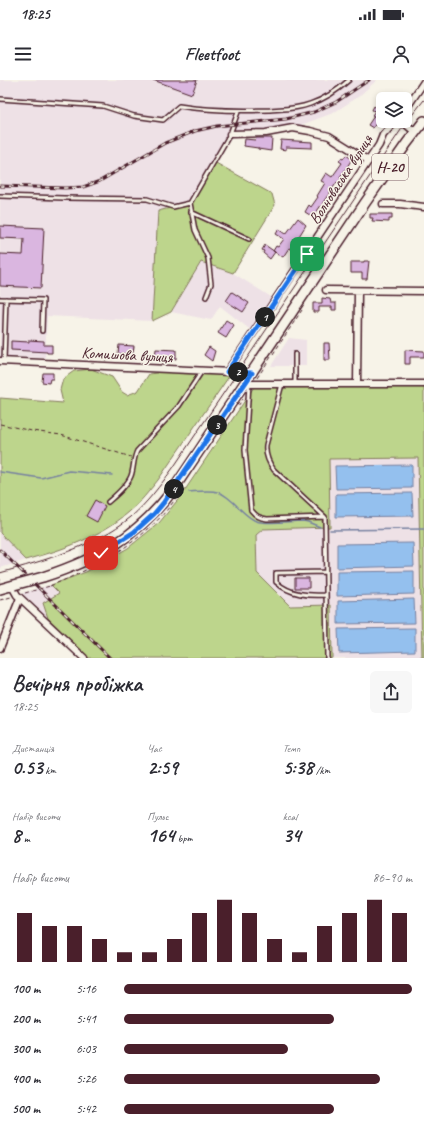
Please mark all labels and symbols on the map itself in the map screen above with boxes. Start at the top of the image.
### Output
street label: Волноваська вулиця [305,130,378,228]
road number: Н-20 [372,154,408,180]
pin [290,237,324,271]
pin: 1 [255,307,275,327]
street label: Комишова вулиця [81,343,174,367]
pin: 2 [228,362,248,382]
pin: 3 [207,415,227,435]
pin: 4 [164,479,184,499]
pin [84,536,118,570]

